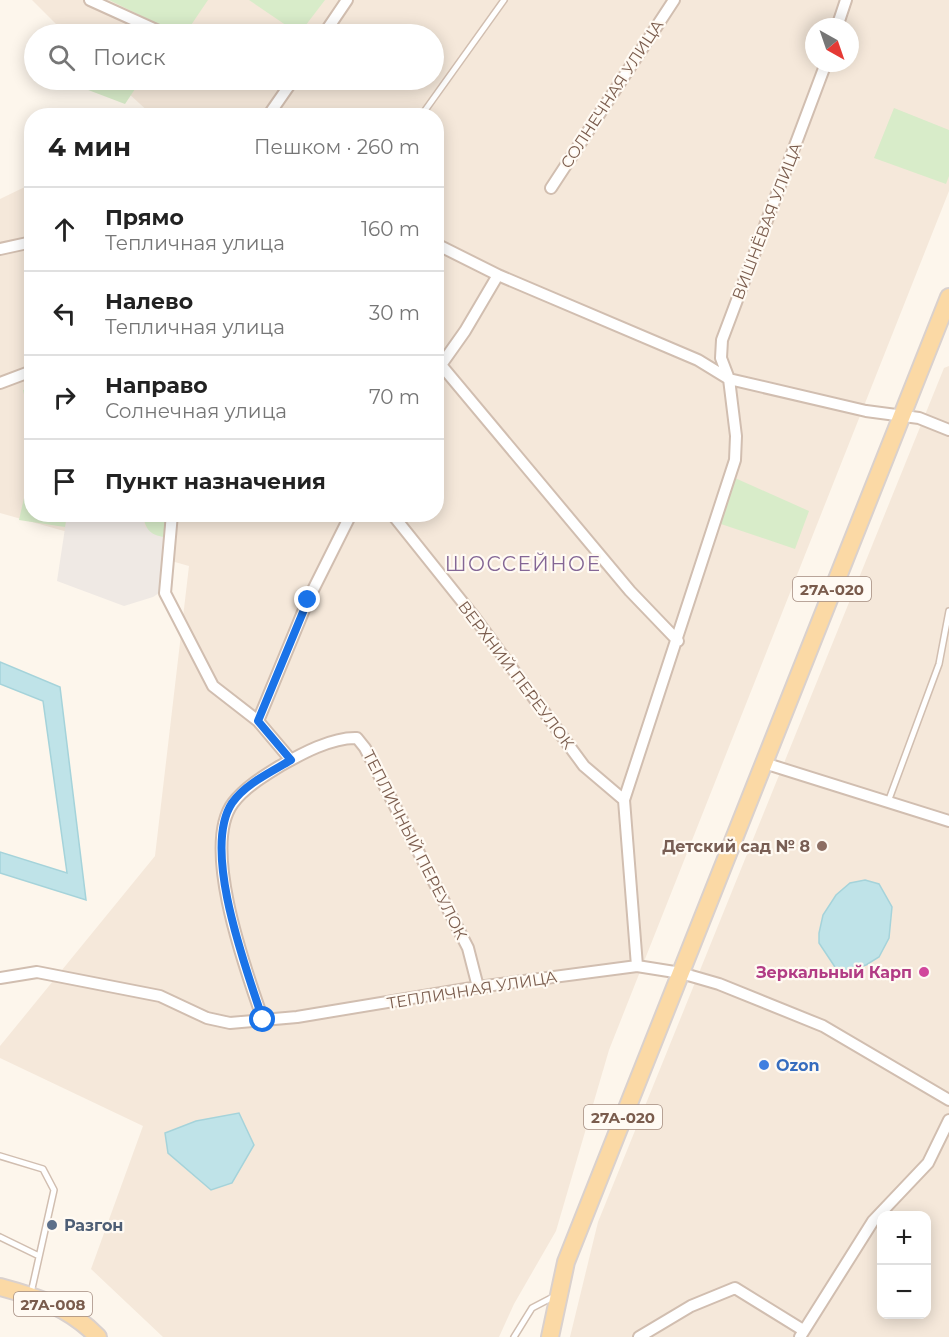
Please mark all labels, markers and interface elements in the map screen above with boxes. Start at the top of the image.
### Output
street label: СОЛНЕЧНАЯ УЛИЦА [557,16,667,172]
north arrow [805,18,859,72]
search box [24,24,444,90]
icon: search [45,41,78,74]
text: Поиск [93,44,165,71]
text: 4 мин [48,131,131,163]
text: Пешком · 260 m [254,135,420,159]
street label: ВИШНЁВАЯ УЛИЦА [727,139,806,302]
text: Прямо [105,204,184,231]
icon: ahead [48,213,81,246]
text: 160 m [361,217,420,241]
text: Тепличная улица [105,231,285,255]
text: Налево [105,288,193,315]
icon: left [48,297,81,330]
text: 30 m [369,301,420,325]
text: Тепличная улица [105,315,285,339]
text: Направо [105,372,208,399]
icon: right [48,381,81,414]
text: 70 m [369,385,420,409]
text: Солнечная улица [105,399,287,423]
icon: arrive [48,465,81,498]
text: Пункт назначения [105,468,326,495]
district label: ШОССЕЙНОЕ [445,552,601,576]
road number: 27А-020 [793,577,871,601]
route end [294,586,320,612]
street label: ВЕРХНИЙ ПЕРЕУЛОК [454,597,578,753]
street label: ТЕПЛИЧНЫЙ ПЕРЕУЛОК [359,747,471,943]
place label: Детский сад № 8 [662,837,810,856]
marker: Детский сад № 8 [815,839,829,853]
place label: Зеркальный Карп [755,963,912,982]
marker: Зеркальный Карп [917,965,931,979]
street label: ТЕПЛИЧНАЯ УЛИЦА [386,967,559,1013]
route start [249,1006,275,1032]
place label: Ozon [776,1056,820,1075]
marker: Ozon [757,1058,771,1072]
road number: 27А-020 [584,1105,662,1129]
map controls [877,1211,931,1319]
button: + [877,1211,931,1265]
place label: Разгон [64,1216,123,1235]
marker: Разгон [45,1218,59,1232]
button: − [877,1265,931,1319]
road number: 27А-008 [14,1292,92,1316]

